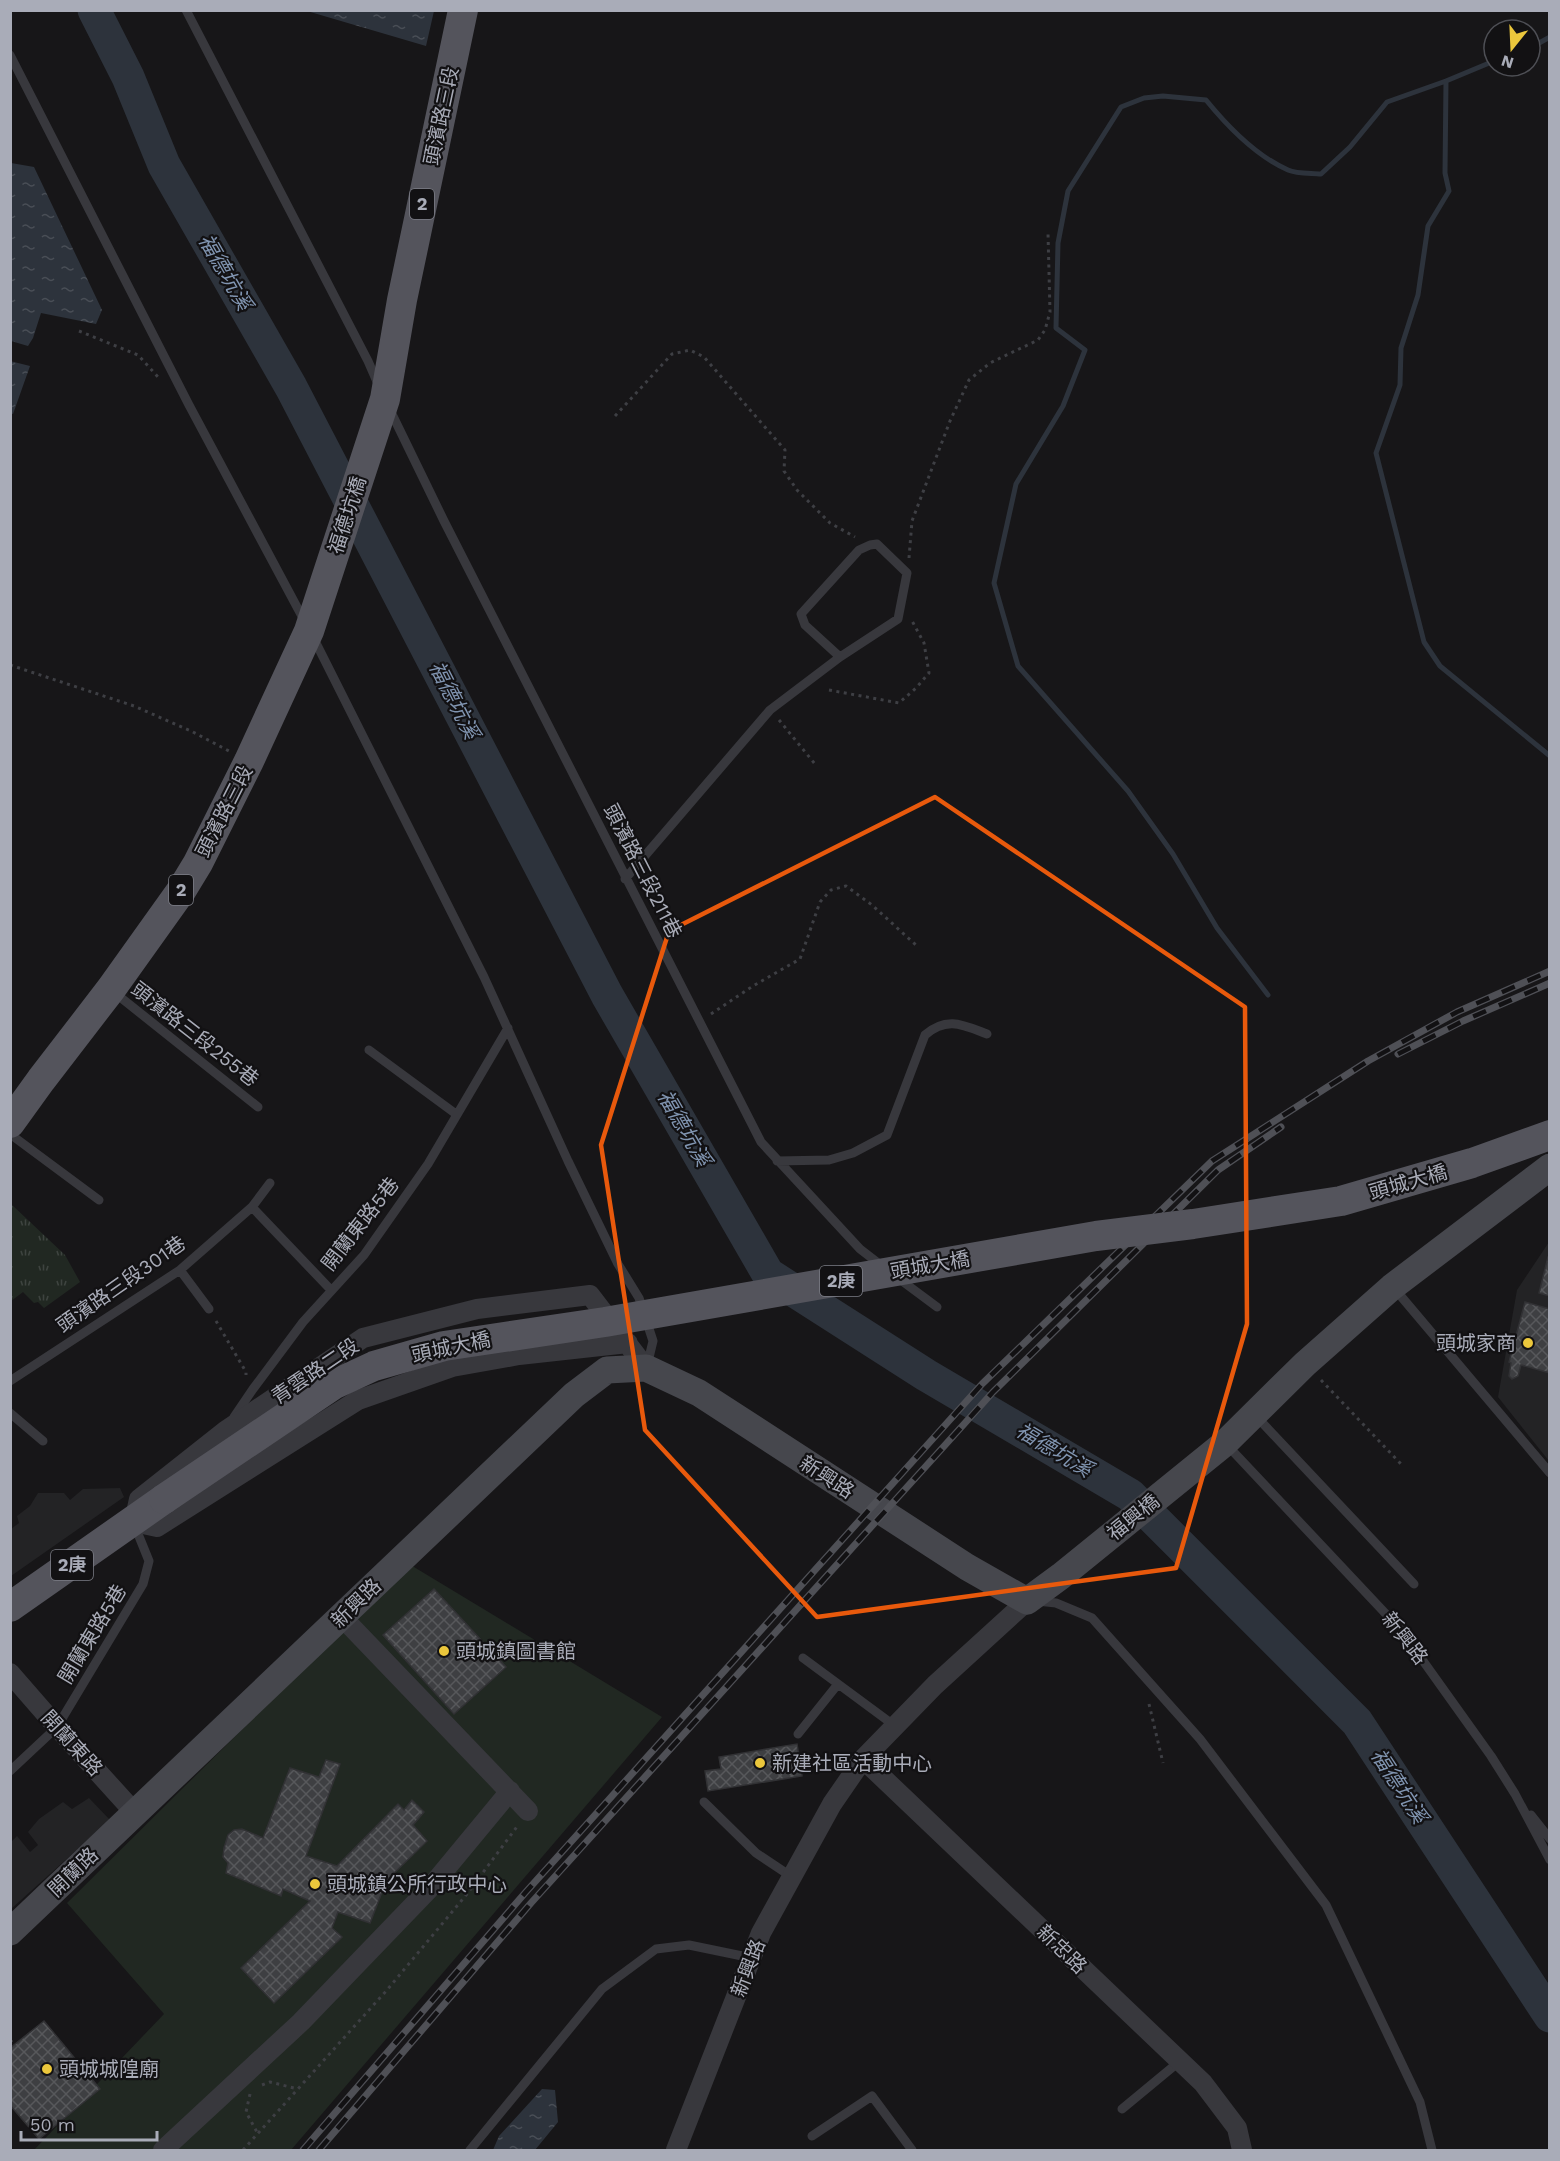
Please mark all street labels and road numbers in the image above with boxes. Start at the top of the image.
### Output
street label: 頭濱路三段 [419,65,463,167]
road number: 2 [410,189,434,219]
street label: 福德坑橋 [323,473,371,557]
street label: 頭濱路三段 [191,761,257,861]
street label: 頭濱路三段211巷 [599,800,687,942]
road number: 2 [169,875,193,905]
street label: 頭濱路三段255巷 [127,977,263,1091]
street label: 頭城大橋 [1366,1159,1450,1205]
street label: 開蘭東路5巷 [316,1173,404,1275]
street label: 頭濱路三段301巷 [52,1231,190,1337]
street label: 頭城大橋 [889,1246,971,1284]
road number: 2庚 [820,1266,862,1296]
street label: 頭城大橋 [409,1327,493,1367]
street label: 青雲路二段 [267,1333,363,1409]
street label: 新興路 [795,1451,859,1503]
street label: 福興橋 [1102,1489,1164,1545]
road number: 2庚 [51,1550,93,1580]
street label: 新興路 [326,1574,386,1632]
street label: 開蘭東路5巷 [53,1580,131,1688]
street label: 新興路 [1377,1607,1433,1669]
street label: 開蘭東路 [36,1705,108,1781]
street label: 開蘭路 [43,1843,103,1901]
street label: 新忠路 [1032,1920,1092,1978]
street label: 新興路 [726,1936,770,2000]

